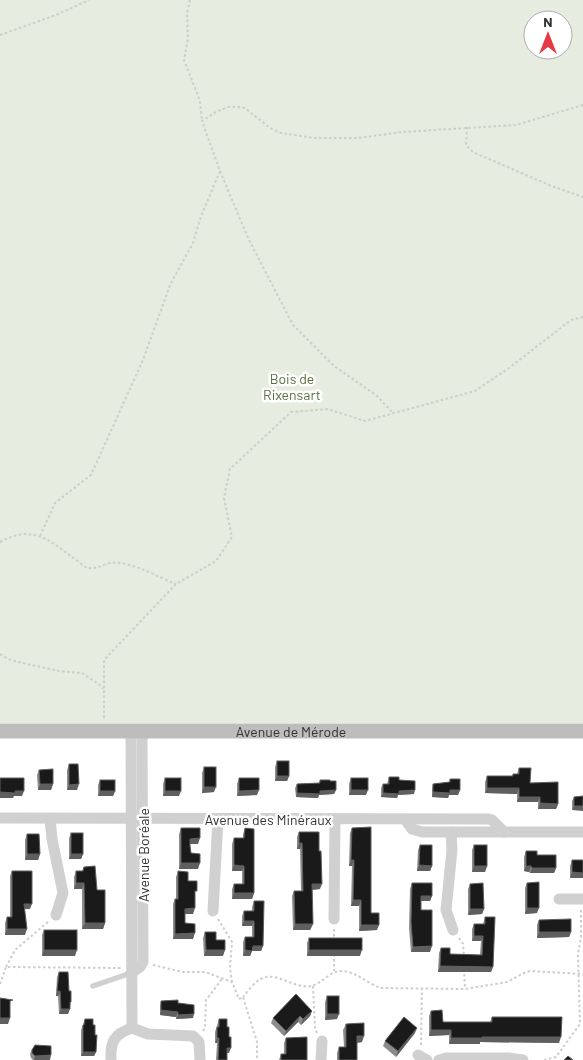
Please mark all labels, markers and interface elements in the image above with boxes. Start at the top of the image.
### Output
north arrow [523,10,573,60]
text: N [543,13,553,30]
park label: Bois de Rixensart [263,370,321,403]
street label: Avenue de Mérode [236,723,346,740]
street label: Avenue Boréale [135,808,152,902]
street label: Avenue des Minéraux [205,811,332,828]

